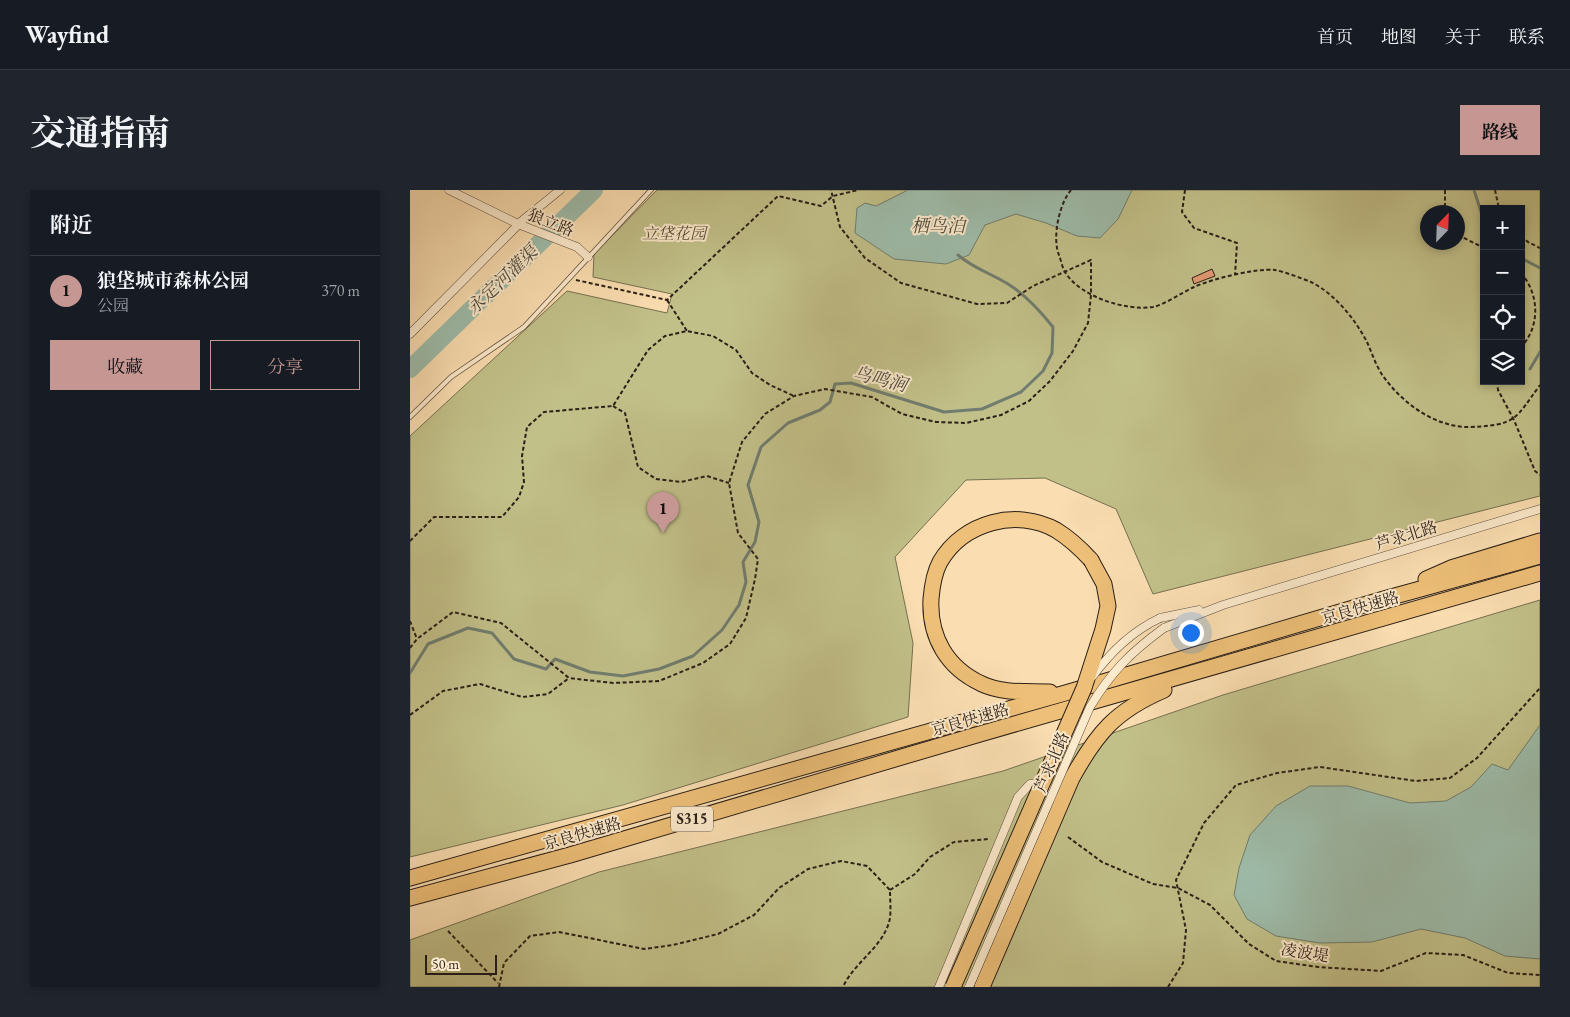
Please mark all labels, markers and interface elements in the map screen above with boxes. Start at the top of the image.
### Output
text: Wayfind [25,19,109,50]
text: 首页 [1317,25,1353,48]
text: 地图 [1381,25,1417,48]
text: 关于 [1445,25,1481,48]
text: 联系 [1509,25,1545,48]
button: 路线 [1460,105,1540,155]
text: 交通指南 [30,110,170,155]
street label: 狼立路 [525,204,577,241]
north arrow [1420,205,1465,250]
map controls [1480,205,1525,385]
button: + [1480,205,1525,250]
text: 附近 [50,211,92,238]
water label: 栖鸟泊 [911,214,967,237]
park label: 立垡花园 [642,223,709,244]
water label: 永定河灌渠 [461,238,544,319]
button: − [1480,250,1525,295]
text: 狼垡城市森林公园 [97,268,249,293]
text: 1 [62,280,70,301]
text: 370 m [321,280,360,301]
text: 公园 [97,295,129,316]
button: locate [1480,295,1525,340]
button: 收藏 [50,340,200,390]
button: 分享 [210,340,360,390]
button: layers [1480,340,1525,385]
water label: 鸟鸣涧 [851,361,912,397]
pin: 1 [647,492,679,533]
street label: 芦求北路 [1372,516,1440,555]
street label: 京良快速路 [1319,586,1401,629]
your location [1178,620,1204,646]
street label: 京良快速路 [929,698,1011,741]
street label: 芦求北路 [1029,729,1074,796]
road number: S315 [671,806,713,832]
street label: 京良快速路 [541,812,623,855]
street label: 凌波堤 [1280,938,1330,967]
scale bar [425,952,498,975]
text: 50 m [432,955,459,973]

